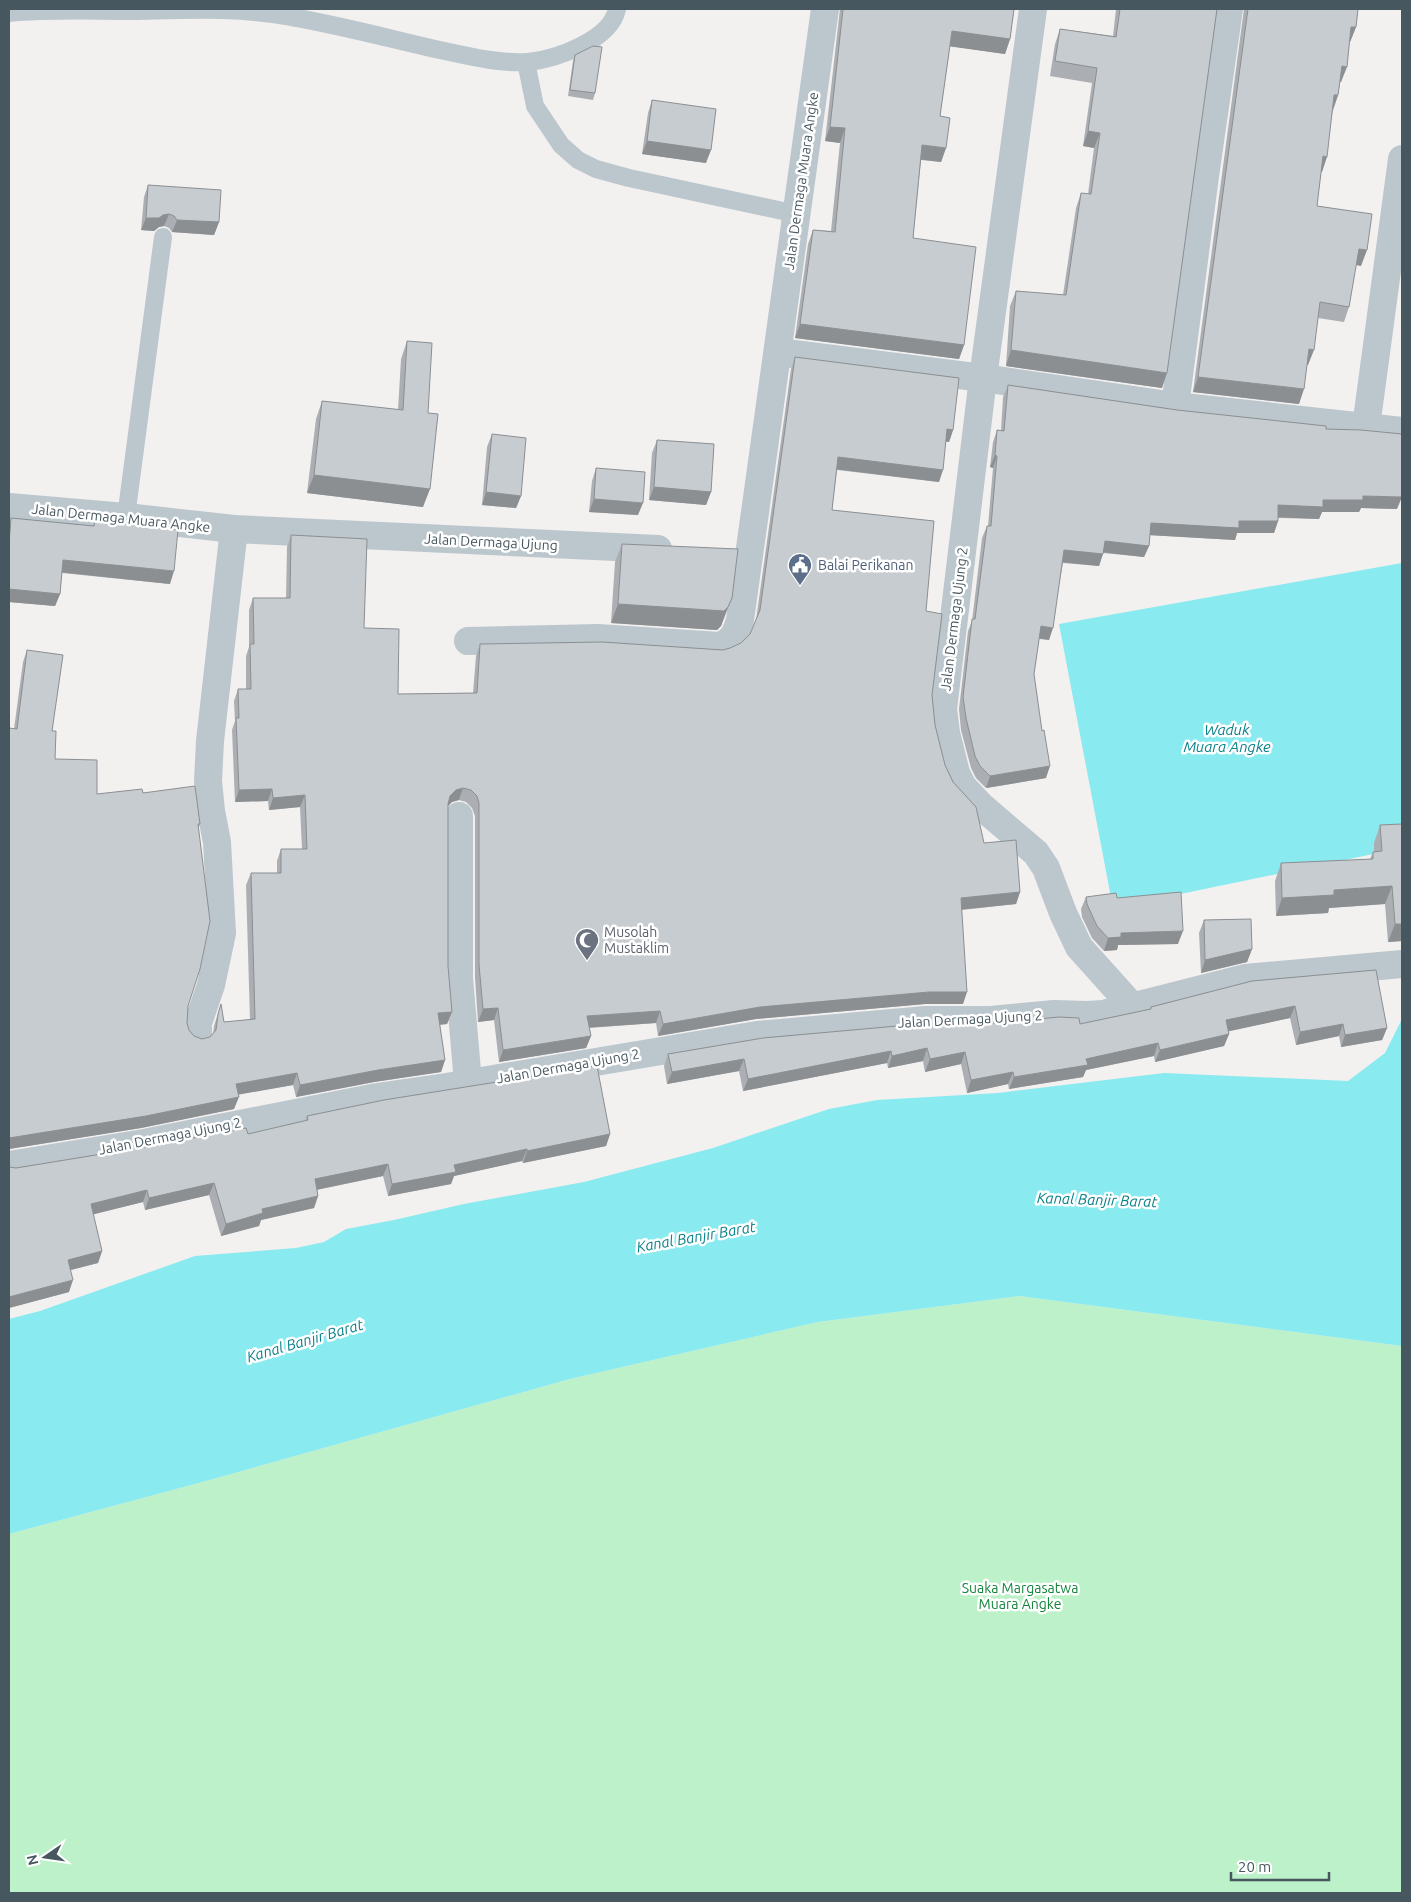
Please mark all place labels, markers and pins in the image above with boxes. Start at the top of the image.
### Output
public building icon: Balai Perikanan [787,552,813,586]
place label: Balai Perikanan [818,557,914,573]
place label: Musolah Mustaklim [604,924,669,956]
mosque icon: Musolah Mustaklim [574,927,600,961]

